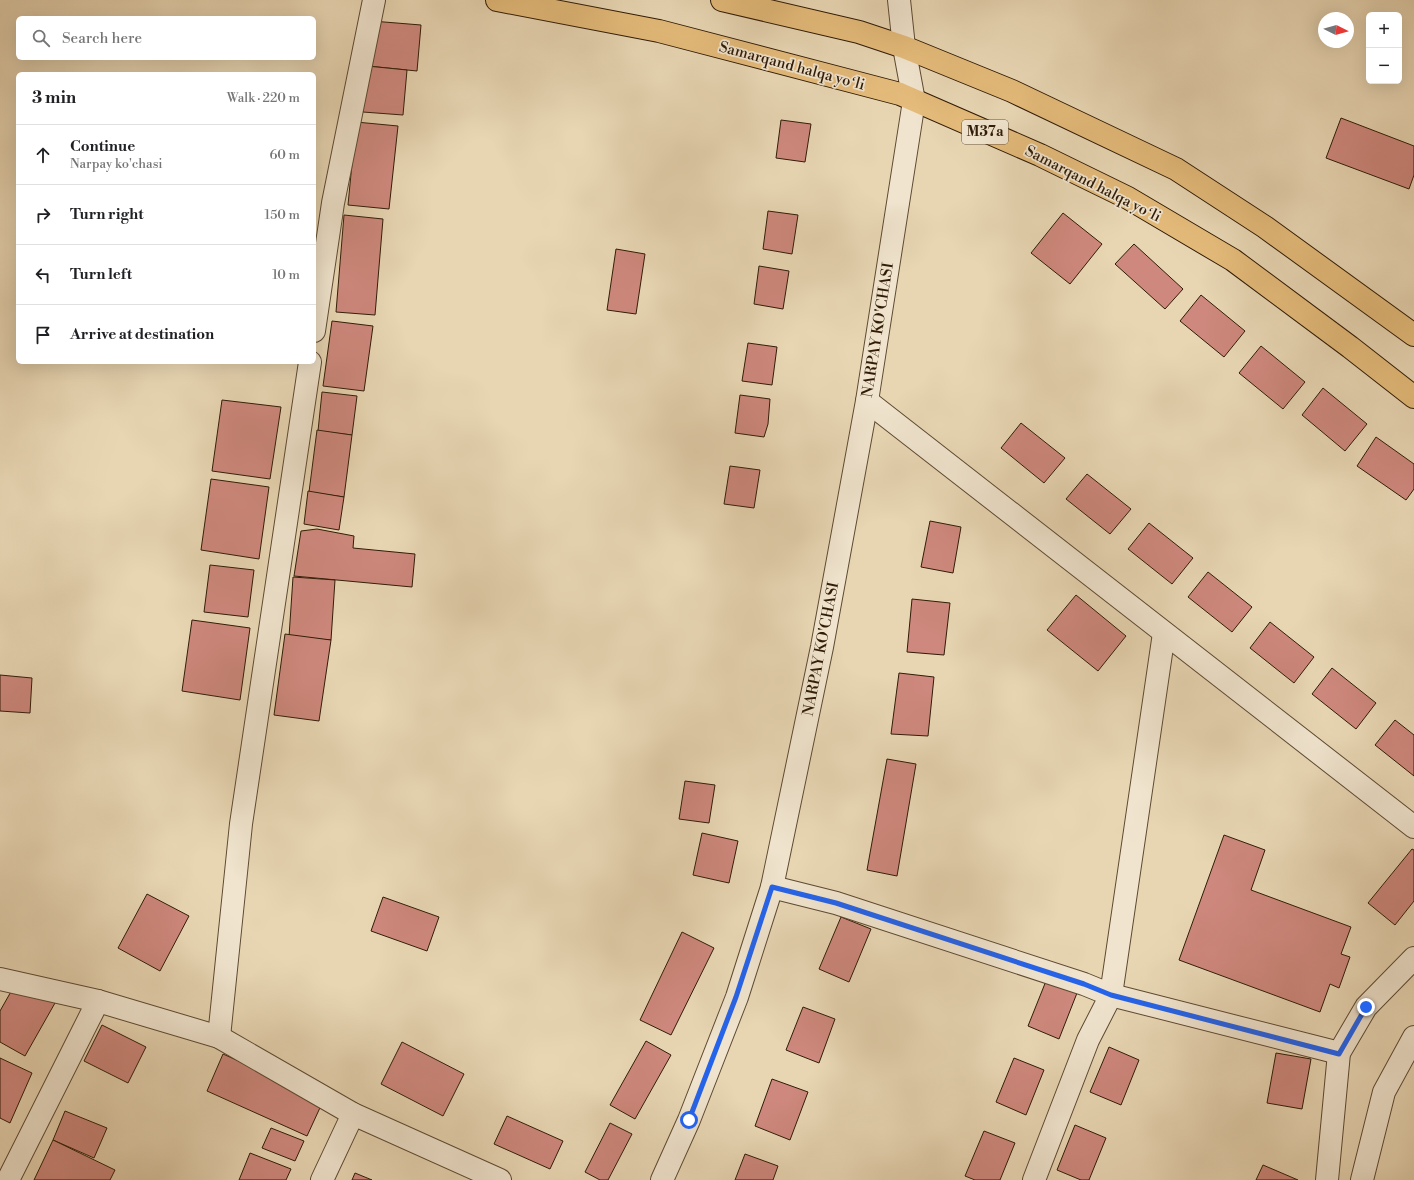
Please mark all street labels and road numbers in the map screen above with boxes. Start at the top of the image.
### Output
street label: Samarqand halqa yoʻli [717,37,867,95]
road number: M37a [962,120,1008,144]
street label: Samarqand halqa yoʻli [1022,141,1164,227]
street label: NARPAY KO'CHASI [858,261,898,399]
street label: NARPAY KO'CHASI [799,580,843,718]

